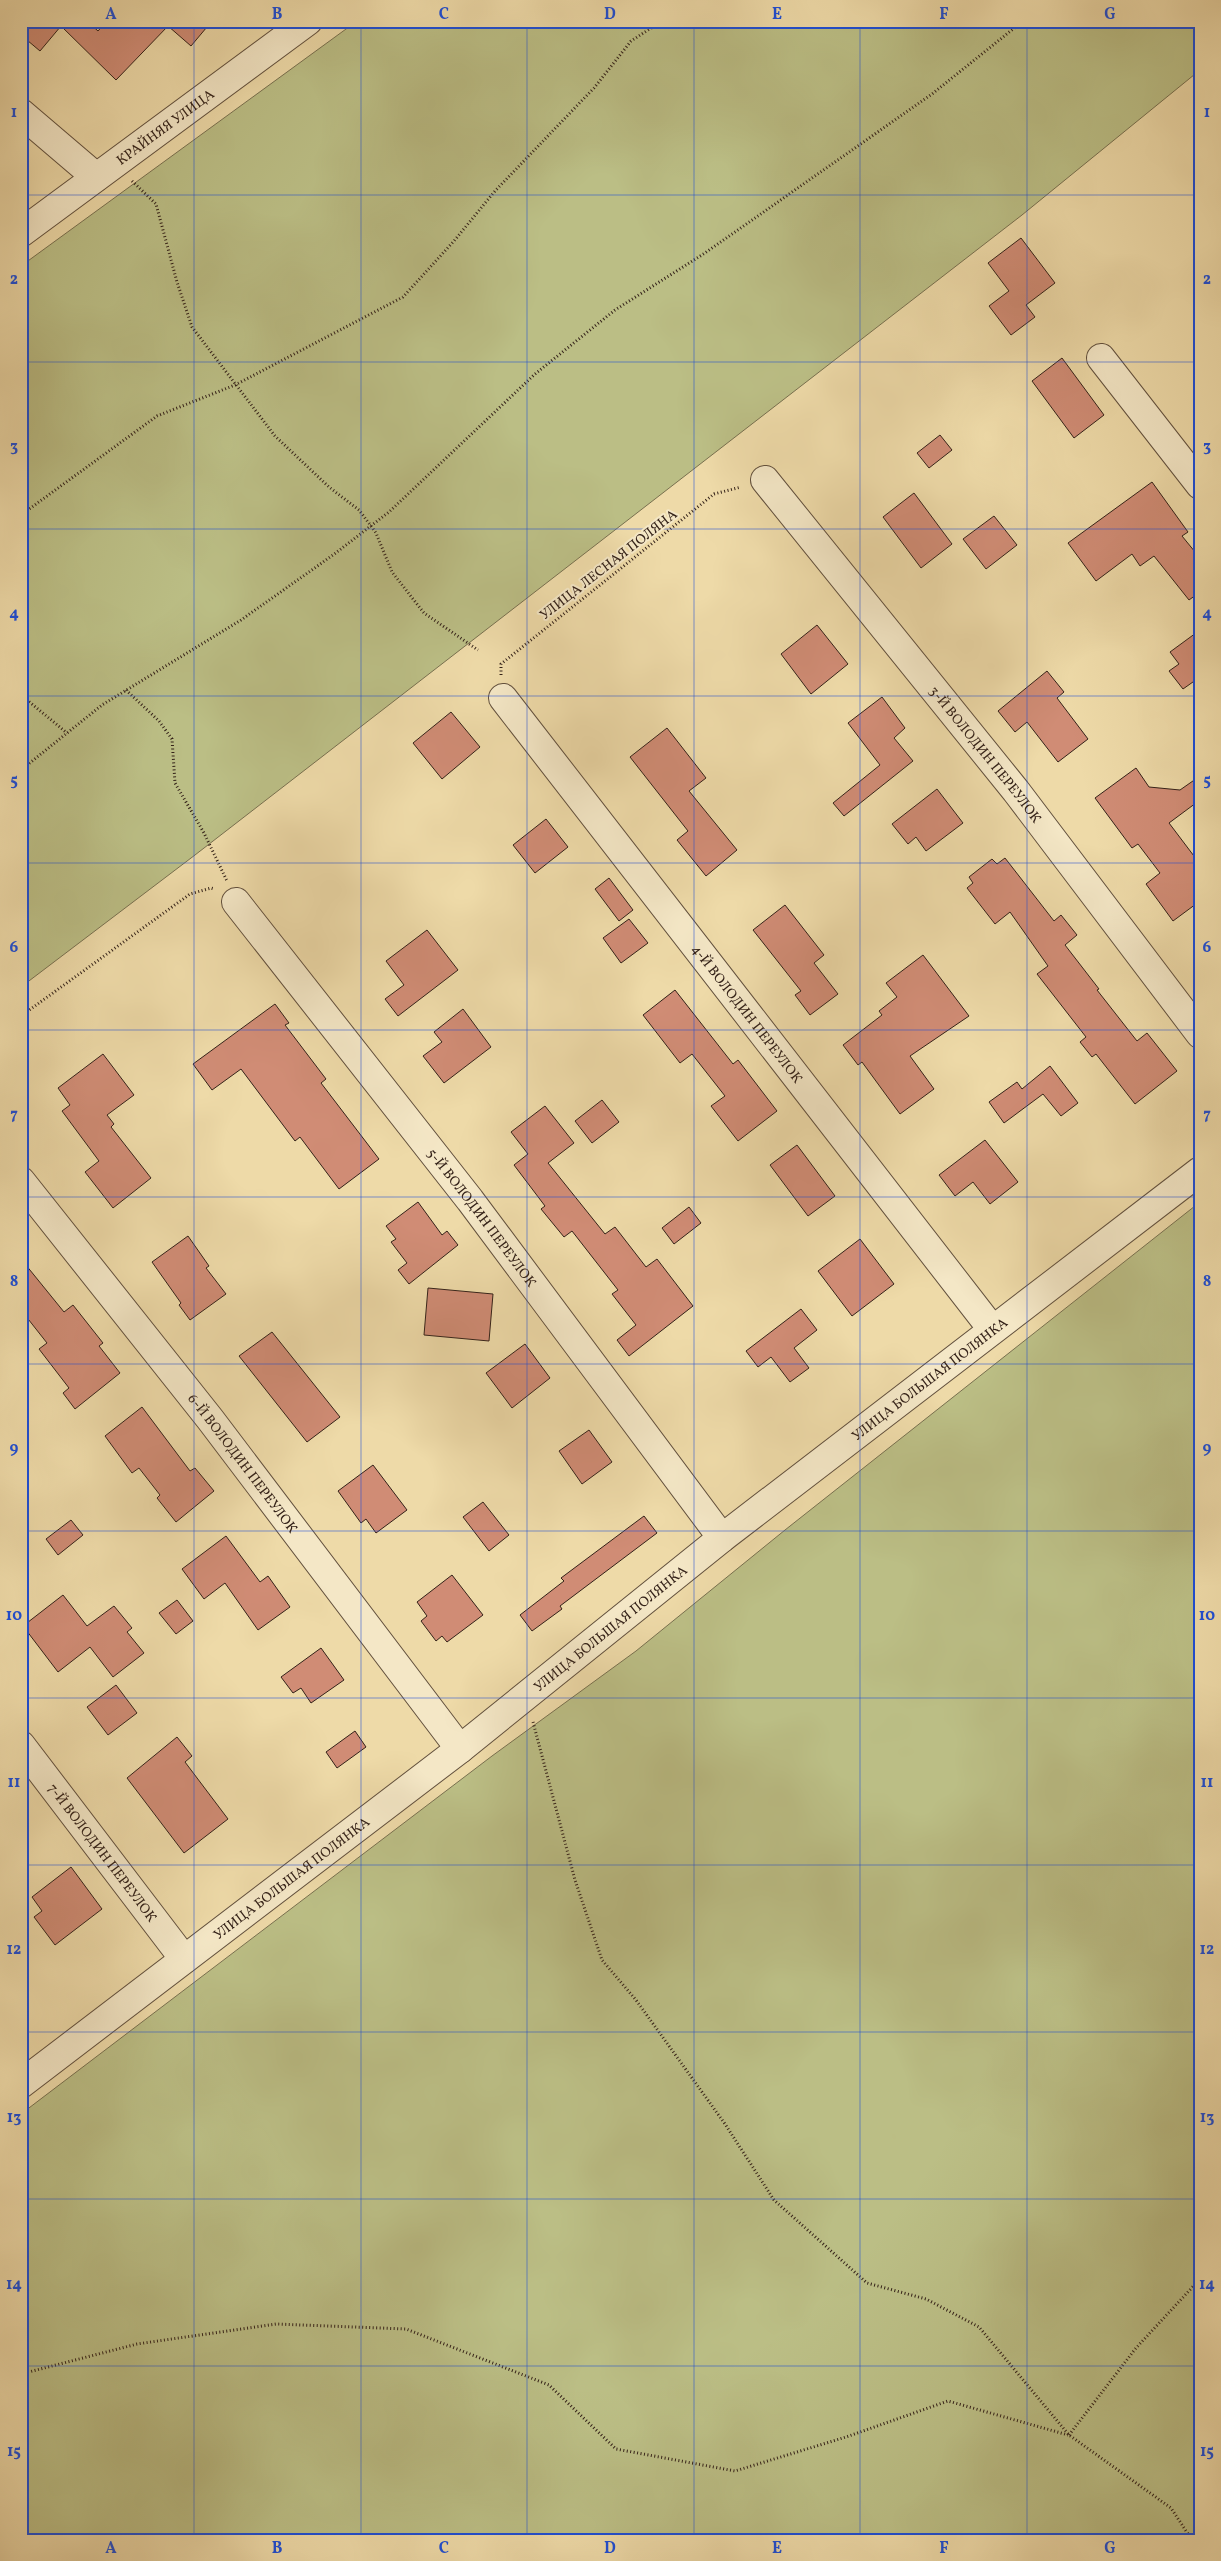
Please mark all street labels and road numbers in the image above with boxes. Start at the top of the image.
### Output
street label: КРАЙНЯЯ УЛИЦА [113,85,219,170]
street label: УЛИЦА ЛЕСНАЯ ПОЛЯНА [536,505,682,625]
street label: 3-Й ВОЛОДИН ПЕРЕУЛОК [924,683,1045,828]
street label: 4-Й ВОЛОДИН ПЕРЕУЛОК [686,941,806,1088]
street label: 5-Й ВОЛОДИН ПЕРЕУЛОК [422,1145,540,1292]
street label: УЛИЦА БОЛЬШАЯ ПОЛЯНКА [848,1314,1012,1446]
street label: 6-Й ВОЛОДИН ПЕРЕУЛОК [183,1390,301,1538]
street label: УЛИЦА БОЛЬШАЯ ПОЛЯНКА [530,1562,692,1697]
street label: 7-Й ВОЛОДИН ПЕРЕУЛОК [43,1780,161,1927]
street label: УЛИЦА БОЛЬШАЯ ПОЛЯНКА [210,1813,374,1945]

